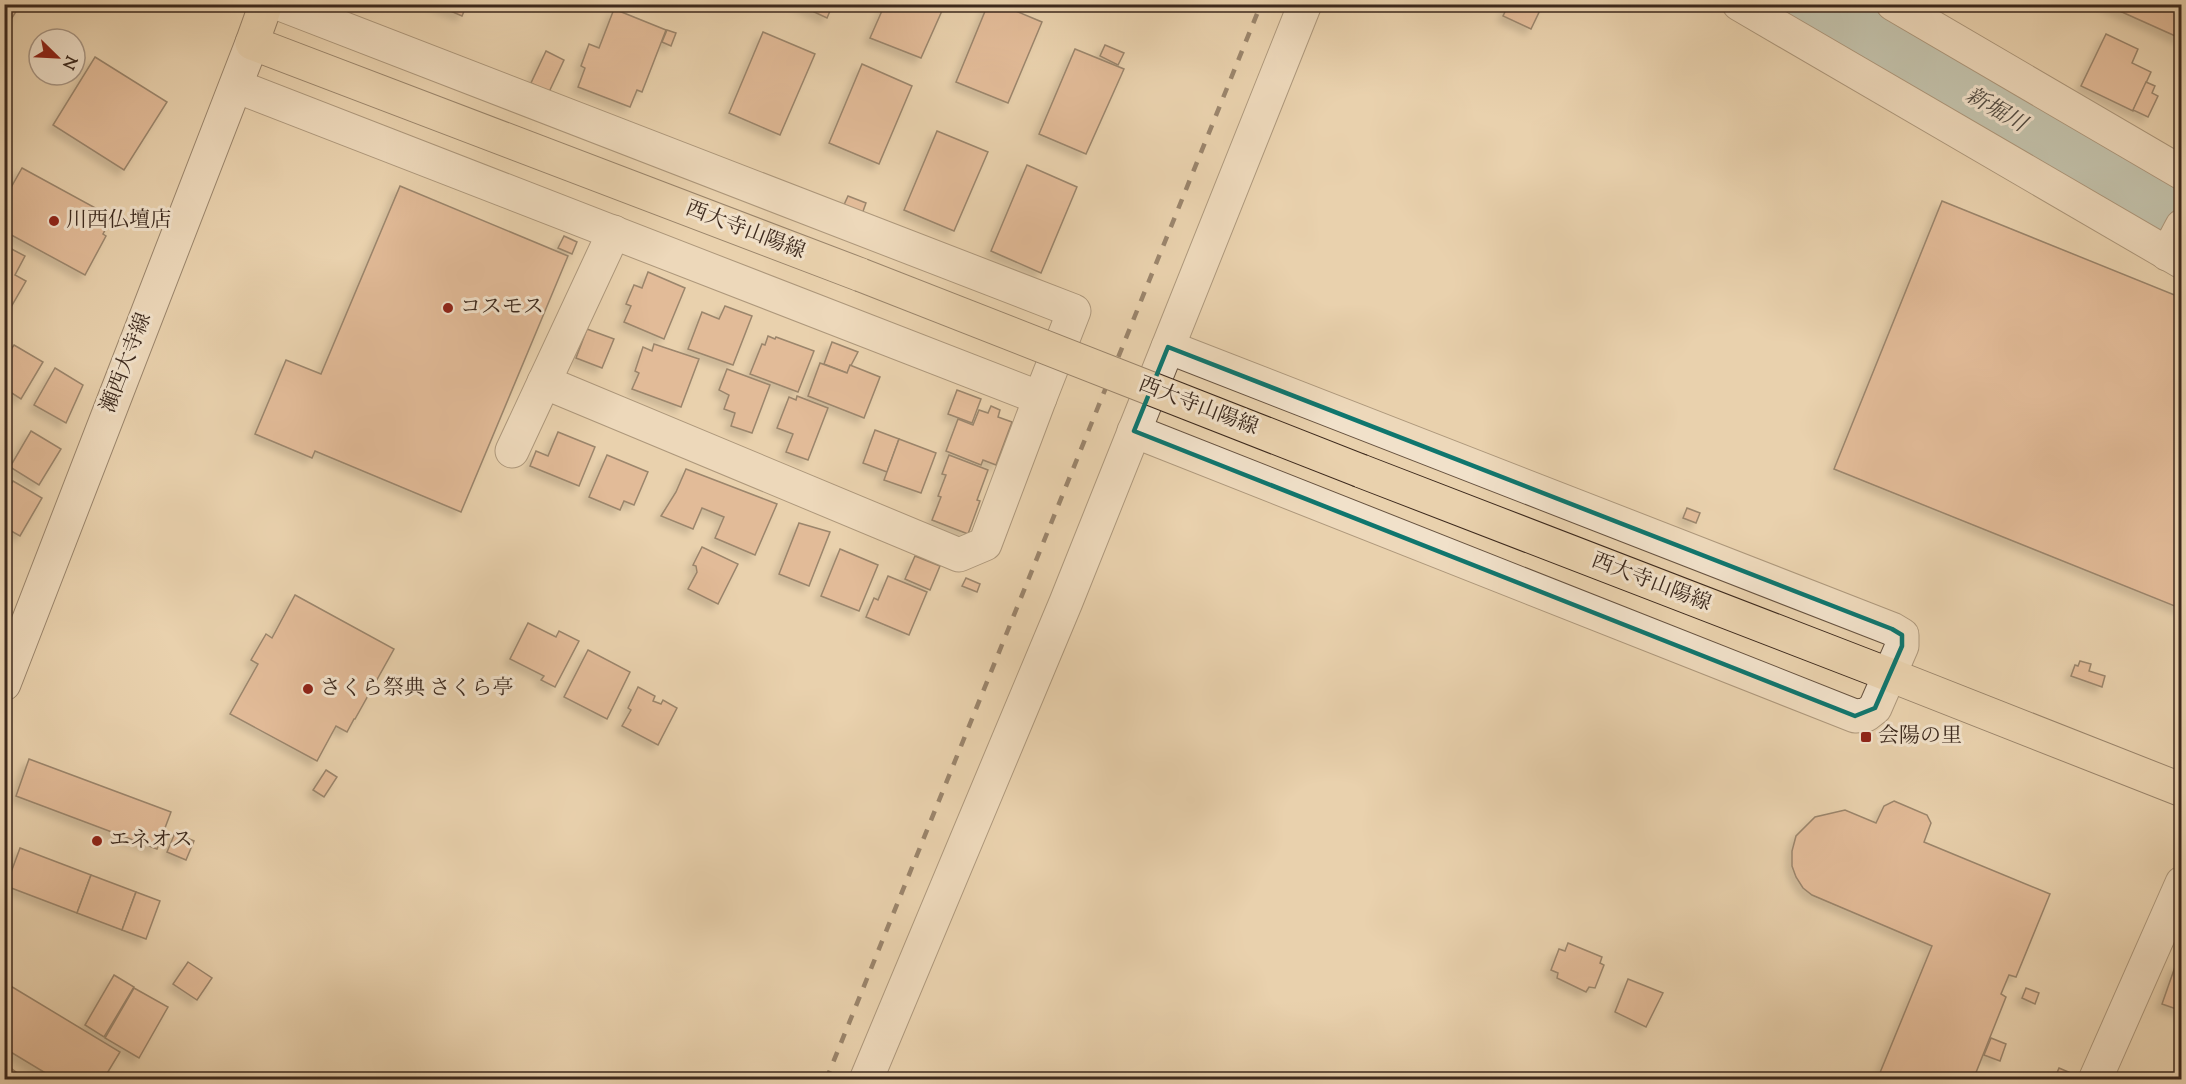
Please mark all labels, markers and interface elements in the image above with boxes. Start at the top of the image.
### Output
north arrow [27,27,87,87]
text: N [55,52,82,73]
water label: 新堀川 [1958,81,2033,142]
street label: 西大寺山陽線 [681,194,809,268]
place label: 川西仏壇店 [66,206,171,236]
marker: 川西仏壇店 [47,214,61,228]
place label: コスモス [460,293,544,323]
marker: コスモス [441,301,455,315]
street label: 瀬西大寺線 [94,309,160,417]
street label: 西大寺山陽線 [1134,370,1262,444]
street label: 西大寺山陽線 [1587,546,1715,620]
place label: さくら祭典 さくら亭 [320,674,513,704]
marker: さくら祭典 さくら亭 [301,682,315,696]
place label: 会陽の里 [1878,722,1962,752]
marker: 会陽の里 [1859,730,1873,744]
place label: エネオス [109,826,193,856]
marker: エネオス [90,834,104,848]

